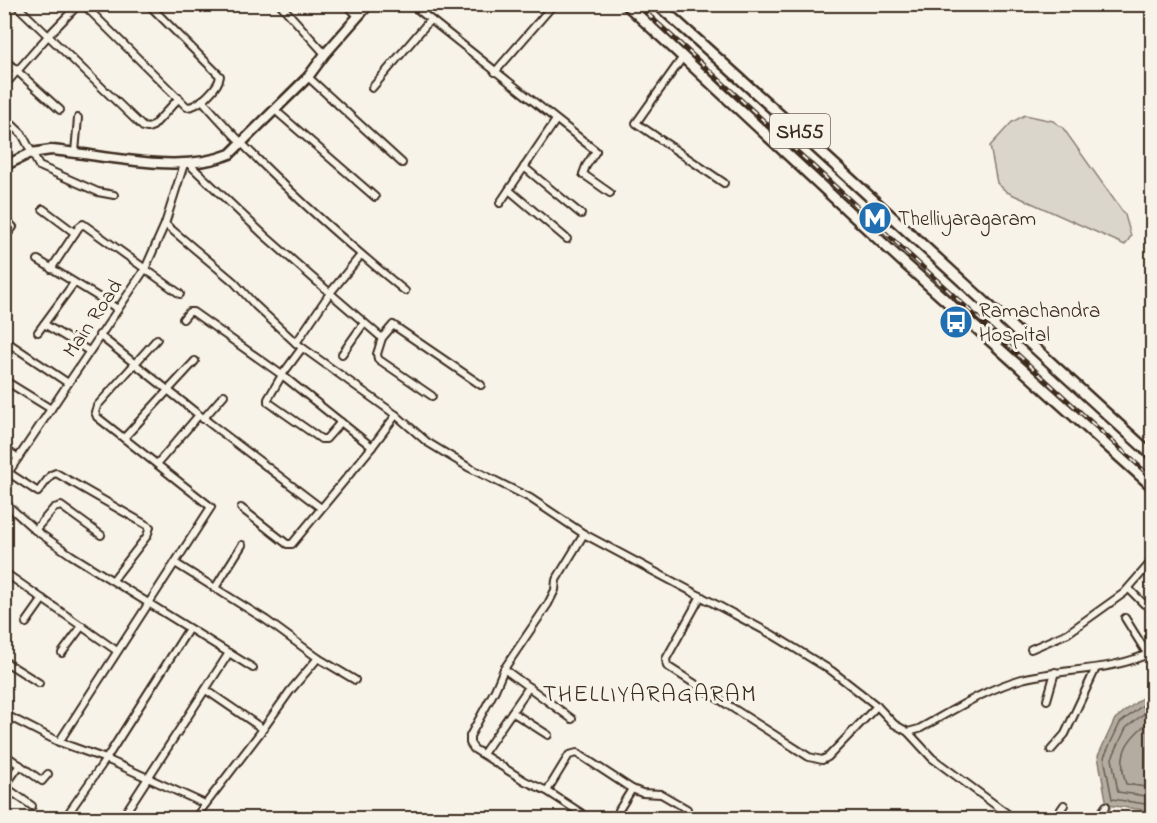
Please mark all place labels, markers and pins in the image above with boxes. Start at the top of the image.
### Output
metro station icon: Thelliyaragaram [857,200,893,236]
place label: Thelliyaragaram [898,205,1036,237]
place label: Ramachandra Hospital [979,297,1100,351]
bus stop icon: Ramachandra Hospital [938,304,974,340]

